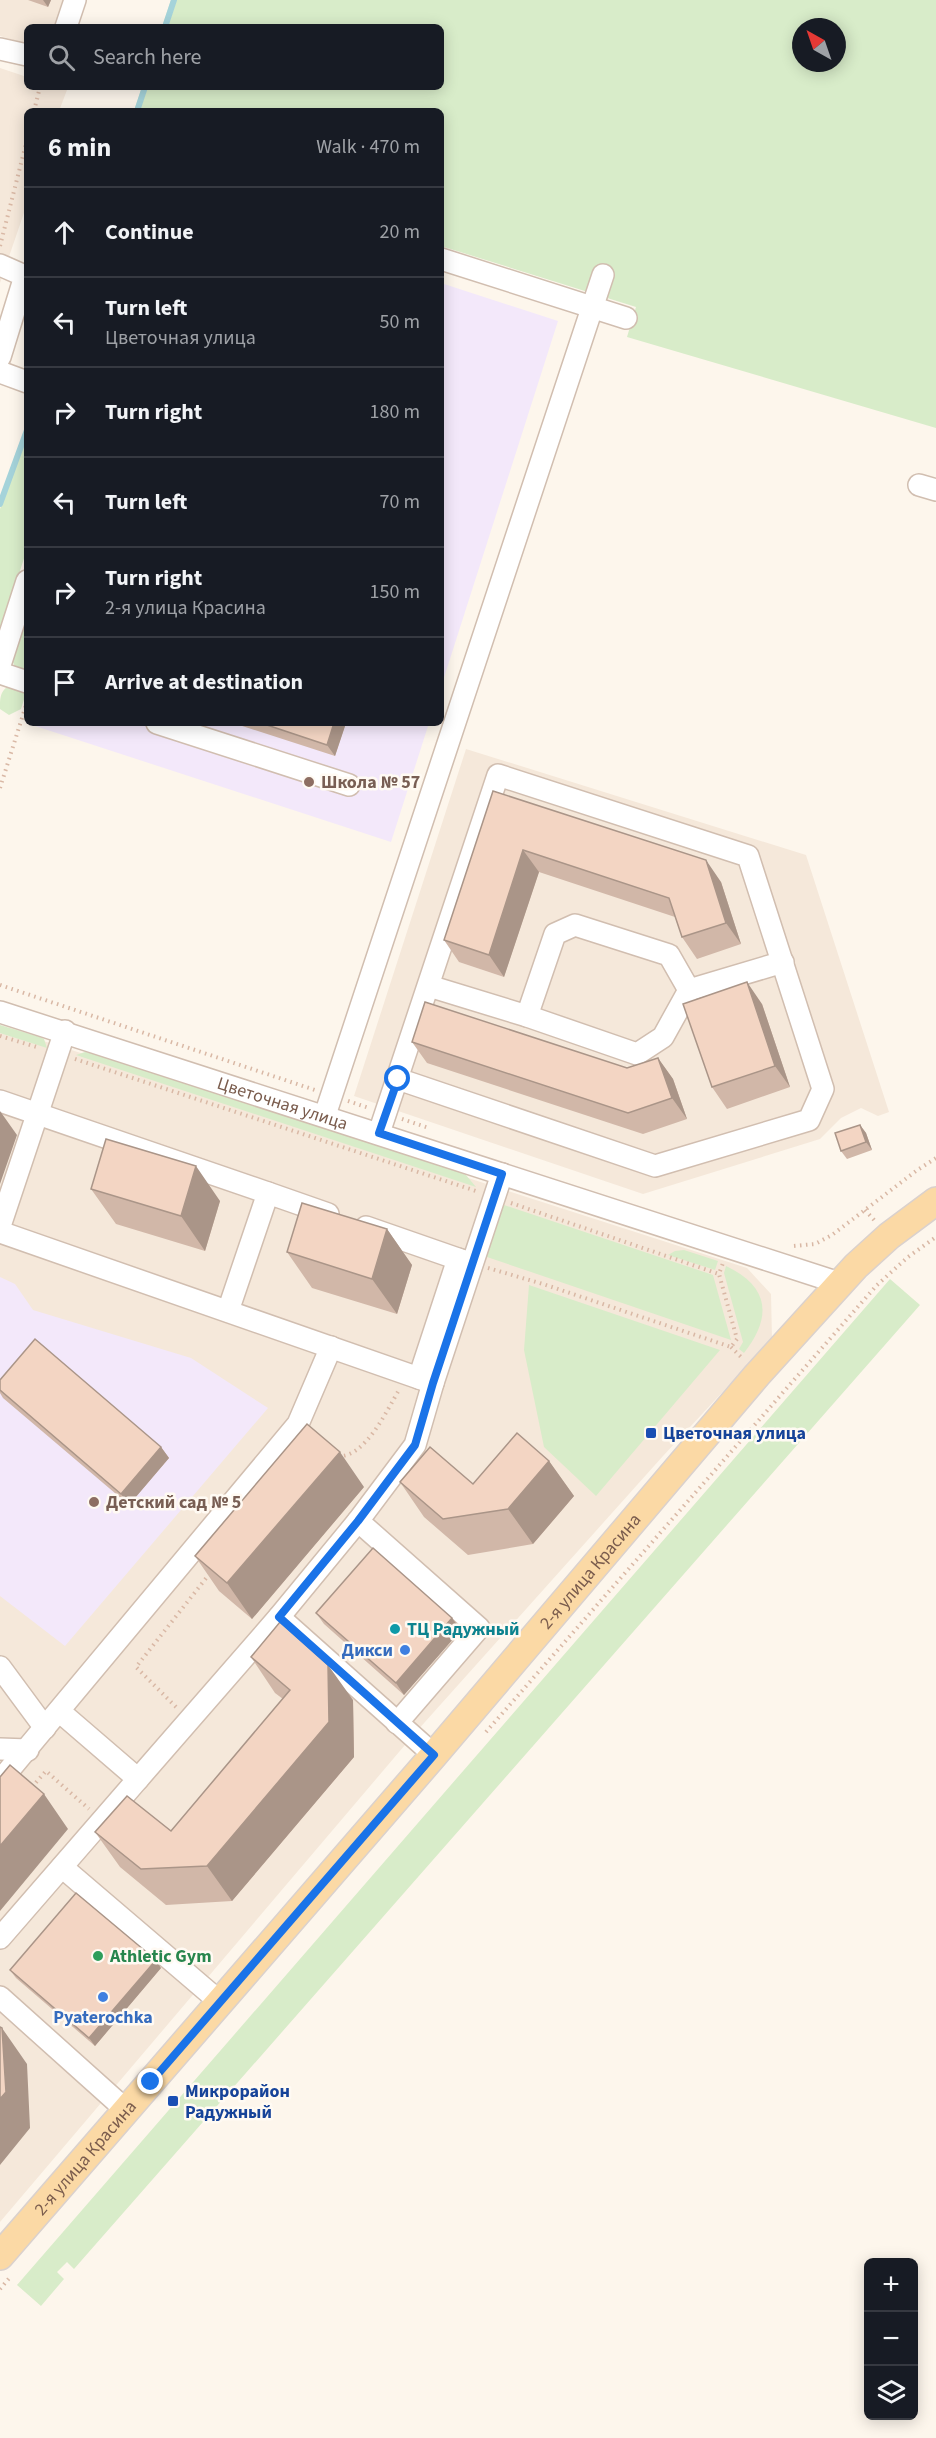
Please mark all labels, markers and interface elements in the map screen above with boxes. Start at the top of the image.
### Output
north arrow [792,18,846,72]
search box [24,24,444,90]
icon: search [45,41,78,74]
text: Search here [93,41,201,73]
text: 6 min [48,129,111,166]
text: Walk · 470 m [316,133,420,161]
icon: ahead [48,216,81,249]
text: Continue [105,216,194,248]
text: 20 m [380,218,420,246]
text: Turn left [105,292,187,324]
icon: left [48,306,81,339]
text: 50 m [380,308,420,336]
text: Цветочная улица [105,324,256,352]
icon: right [48,396,81,429]
text: Turn right [105,396,202,428]
text: 180 m [370,398,420,426]
icon: left [48,486,81,519]
text: Turn left [105,486,187,518]
text: 70 m [380,488,420,516]
text: Turn right [105,562,202,594]
icon: right [48,576,81,609]
text: 150 m [370,578,420,606]
text: 2-я улица Красина [105,594,266,622]
icon: arrive [48,666,81,699]
text: Arrive at destination [105,666,303,698]
place label: Школа № 57 [321,770,420,795]
marker: Школа № 57 [302,775,316,789]
route start [384,1065,410,1091]
street label: Цветочная улица [214,1070,351,1136]
place label: Цветочная улица [663,1421,806,1446]
marker: Цветочная улица [644,1426,658,1440]
place label: Детский сад № 5 [106,1490,241,1515]
marker: Детский сад № 5 [87,1495,101,1509]
street label: 2-я улица Красина [534,1508,647,1635]
place label: ТЦ Радужный [407,1617,520,1642]
marker: ТЦ Радужный [388,1622,402,1636]
place label: Дикси [342,1638,393,1663]
marker: Дикси [398,1643,412,1657]
place label: Athletic Gym [109,1944,212,1969]
marker: Athletic Gym [91,1949,105,1963]
marker: Pyaterochka [96,1990,110,2004]
place label: Pyaterochka [53,2005,153,2030]
route end [137,2068,163,2094]
place label: Микрорайон Радужный [185,2079,290,2125]
marker: Микрорайон Радужный [166,2094,180,2108]
street label: 2-я улица Красина [28,2095,142,2221]
map controls [864,2258,918,2420]
button: + [864,2258,918,2312]
button: − [864,2312,918,2366]
button: layers [864,2366,918,2420]

